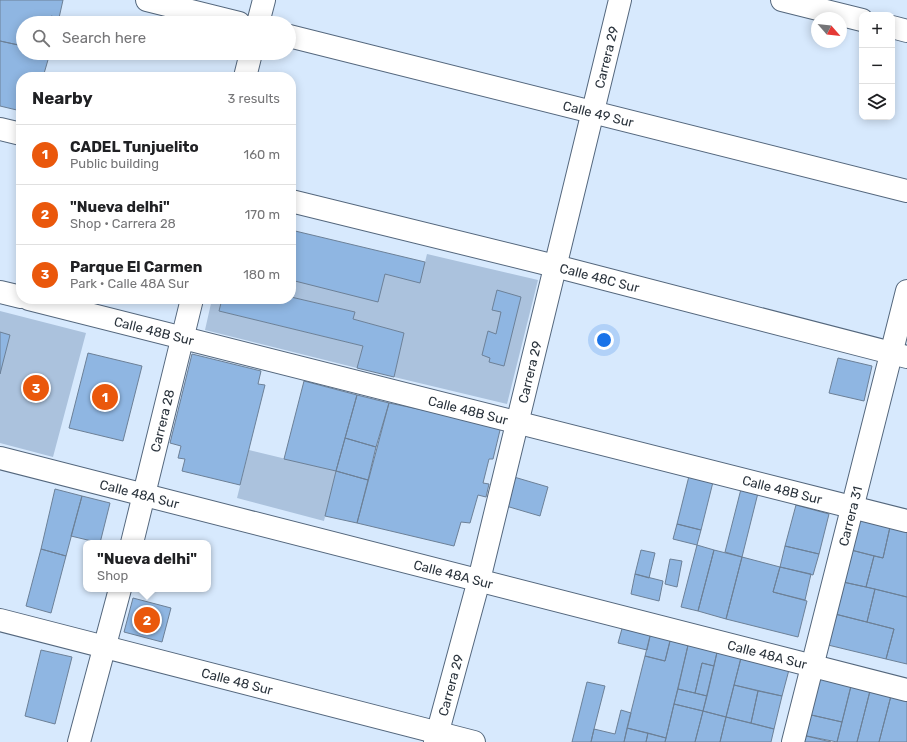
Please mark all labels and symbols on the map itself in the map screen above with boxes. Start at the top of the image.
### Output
north arrow [811,12,847,48]
street label: Carrera 29 [591,24,621,90]
street label: Calle 49 Sur [561,98,635,130]
street label: Calle 48C Sur [558,260,641,295]
street label: Calle 48B Sur [113,313,196,348]
your location [594,330,614,350]
street label: Carrera 29 [515,339,544,405]
pin: 3 [23,373,49,403]
pin: 1 [92,382,118,412]
street label: Carrera 28 [147,388,177,454]
street label: Calle 48B Sur [427,393,510,427]
street label: Calle 48B Sur [741,472,824,507]
street label: Calle 48A Sur [98,476,181,511]
street label: Carrera 31 [835,485,865,548]
street label: Calle 48A Sur [412,557,495,591]
pin: 2 [134,605,160,635]
street label: Calle 48A Sur [726,637,809,672]
street label: Carrera 29 [435,652,466,718]
street label: Calle 48 Sur [200,665,275,697]

